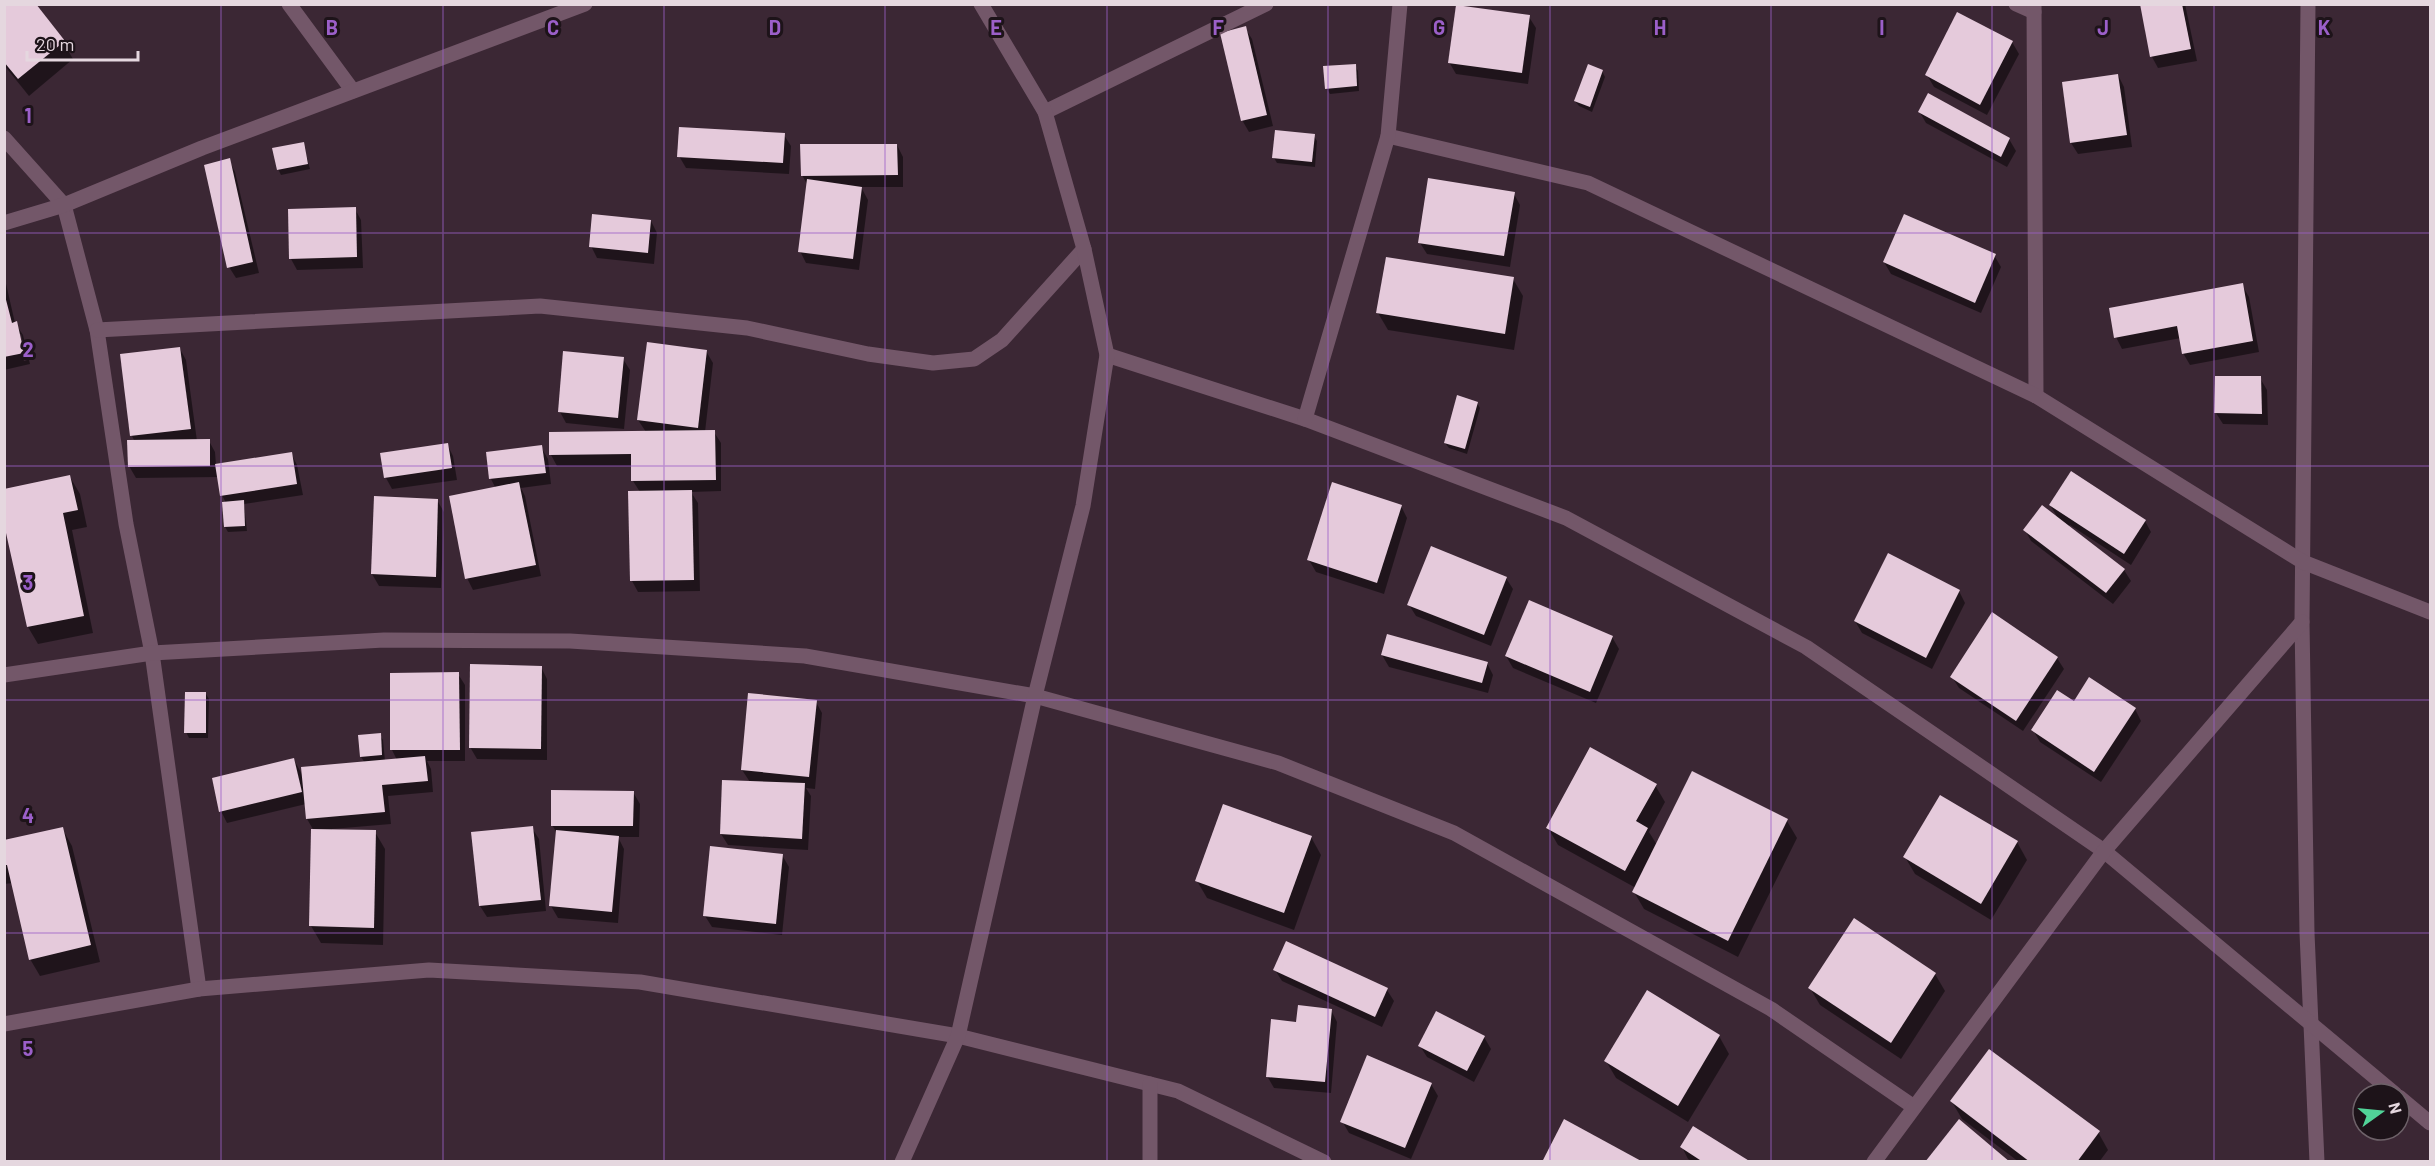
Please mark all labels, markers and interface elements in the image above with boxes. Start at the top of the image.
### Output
text: B [326,15,338,39]
text: C [547,15,559,39]
text: D [769,15,781,39]
text: E [990,15,1002,39]
text: F [1212,15,1224,39]
text: G [1433,15,1445,39]
text: H [1654,15,1666,39]
text: I [1879,15,1885,39]
text: J [2097,15,2109,39]
text: K [2318,15,2331,39]
scale bar [27,24,138,62]
text: 20 m [36,33,74,55]
text: 1 [24,103,32,127]
text: 2 [22,337,34,361]
text: 3 [23,570,33,594]
text: 4 [22,803,34,827]
text: 5 [23,1036,34,1060]
north arrow [2351,1082,2411,1142]
text: N [2385,1100,2407,1116]

